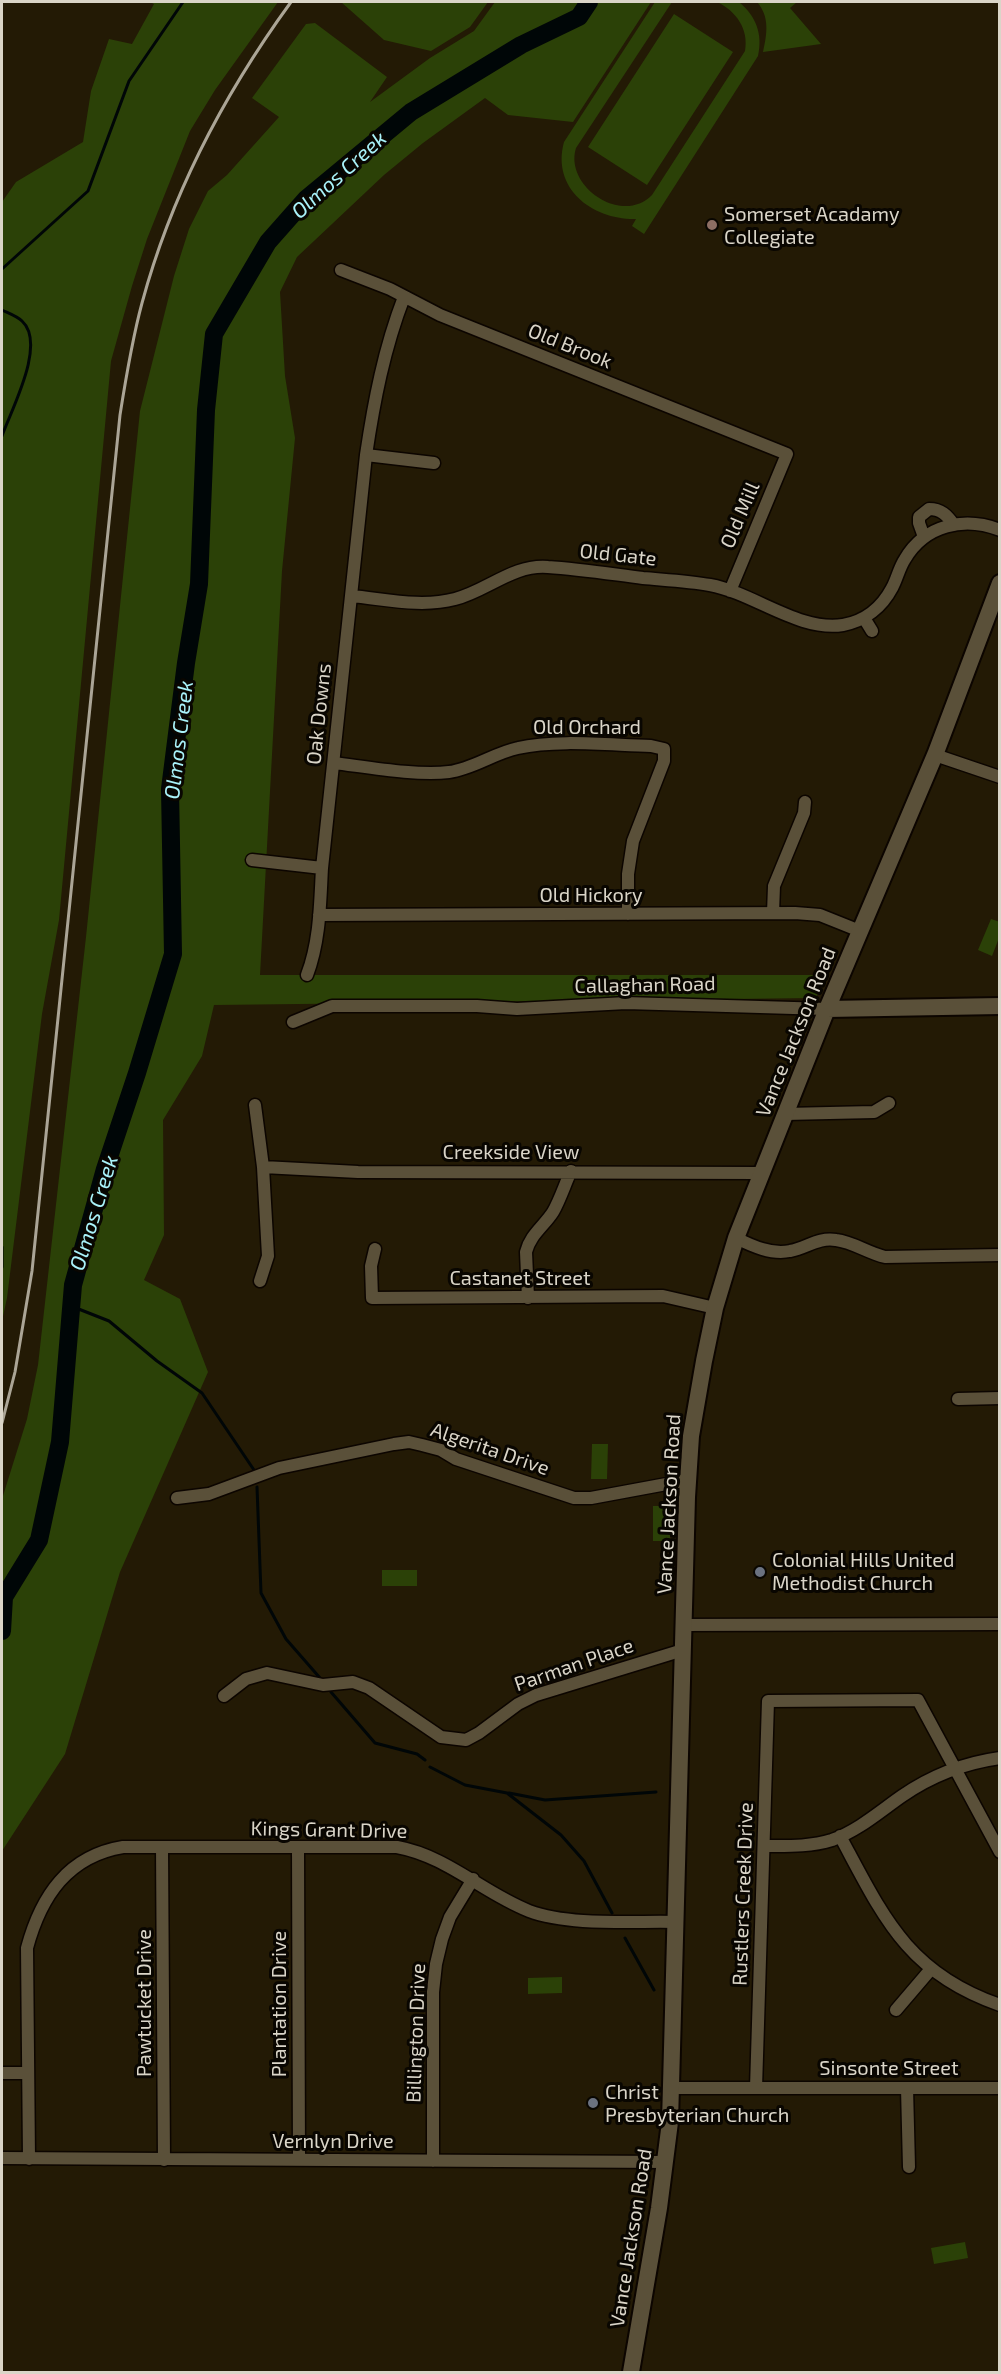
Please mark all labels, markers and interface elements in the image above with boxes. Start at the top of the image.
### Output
water label: Olmos Creek [286,126,392,224]
place label: Somerset Acadamy Collegiate [724,202,900,249]
marker: Somerset Acadamy Collegiate [705,218,719,232]
street label: Old Brook [525,318,615,374]
street label: Old Mill [715,478,765,552]
street label: Old Gate [578,539,658,571]
street label: Oak Downs [302,662,336,766]
water label: Olmos Creek [159,679,199,801]
street label: Old Orchard [533,715,641,739]
street label: Old Hickory [539,883,643,907]
street label: Vance Jackson Road [751,944,841,1120]
street label: Callaghan Road [574,972,716,998]
street label: Creekside View [443,1140,579,1164]
water label: Olmos Creek [65,1152,123,1274]
street label: Castanet Street [449,1266,591,1290]
street label: Vance Jackson Road [652,1413,686,1595]
street label: Algerita Drive [428,1418,552,1480]
place label: Colonial Hills United Methodist Church [772,1548,955,1595]
marker: Colonial Hills United Methodist Church [753,1565,767,1579]
street label: Parman Place [511,1633,637,1697]
street label: Rustlers Creek Drive [728,1802,758,1986]
street label: Kings Grant Drive [250,1817,408,1843]
street label: Pawtucket Drive [132,1929,156,2077]
street label: Plantation Drive [267,1931,291,2077]
street label: Billington Drive [402,1963,430,2103]
street label: Sinsonte Street [819,2056,959,2080]
place label: Christ Presbyterian Church [605,2080,789,2127]
marker: Christ Presbyterian Church [586,2096,600,2110]
street label: Vernlyn Drive [272,2129,394,2153]
street label: Vance Jackson Road [605,2147,657,2329]

